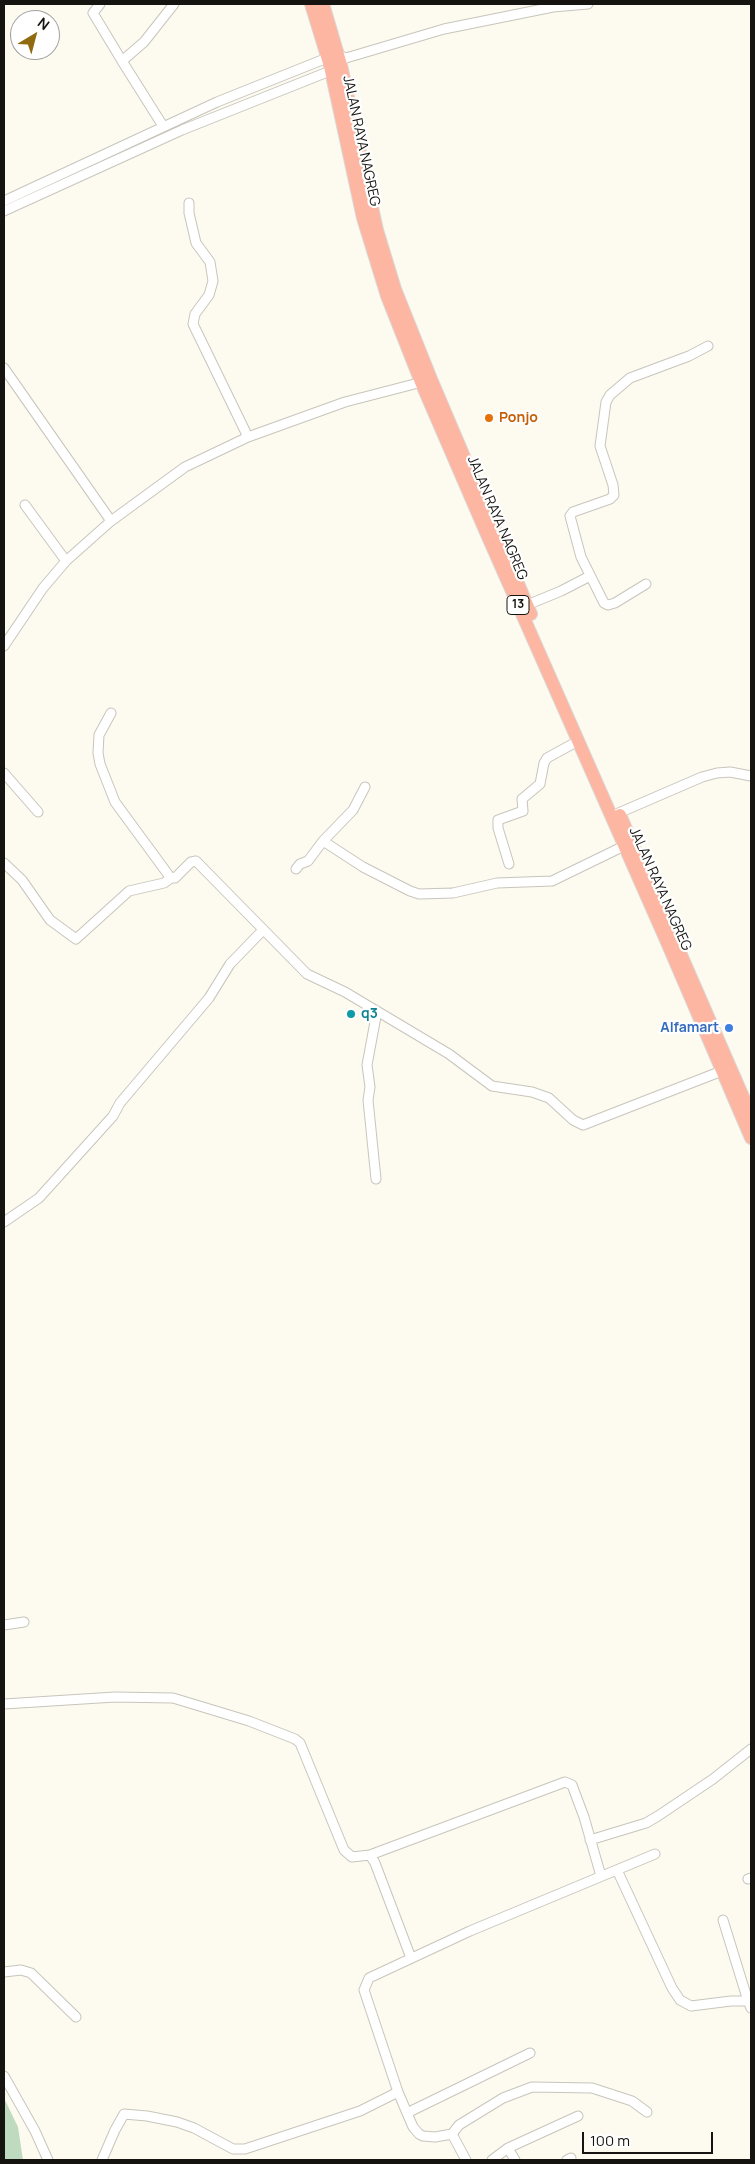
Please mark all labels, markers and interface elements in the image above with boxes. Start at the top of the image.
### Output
north arrow [10,10,60,60]
text: N [34,13,53,34]
street label: JALAN RAYA NAGREG [339,74,383,208]
place label: Ponjo [499,410,538,426]
marker: Ponjo [483,412,495,424]
street label: JALAN RAYA NAGREG [463,453,531,583]
road number: 13 [507,596,529,614]
street label: JALAN RAYA NAGREG [625,825,695,953]
place label: q3 [361,1006,378,1022]
marker: q3 [345,1008,357,1020]
place label: Alfamart [660,1020,719,1036]
marker: Alfamart [723,1022,735,1034]
scale bar [585,2122,716,2154]
text: 100 m [590,2130,630,2151]

